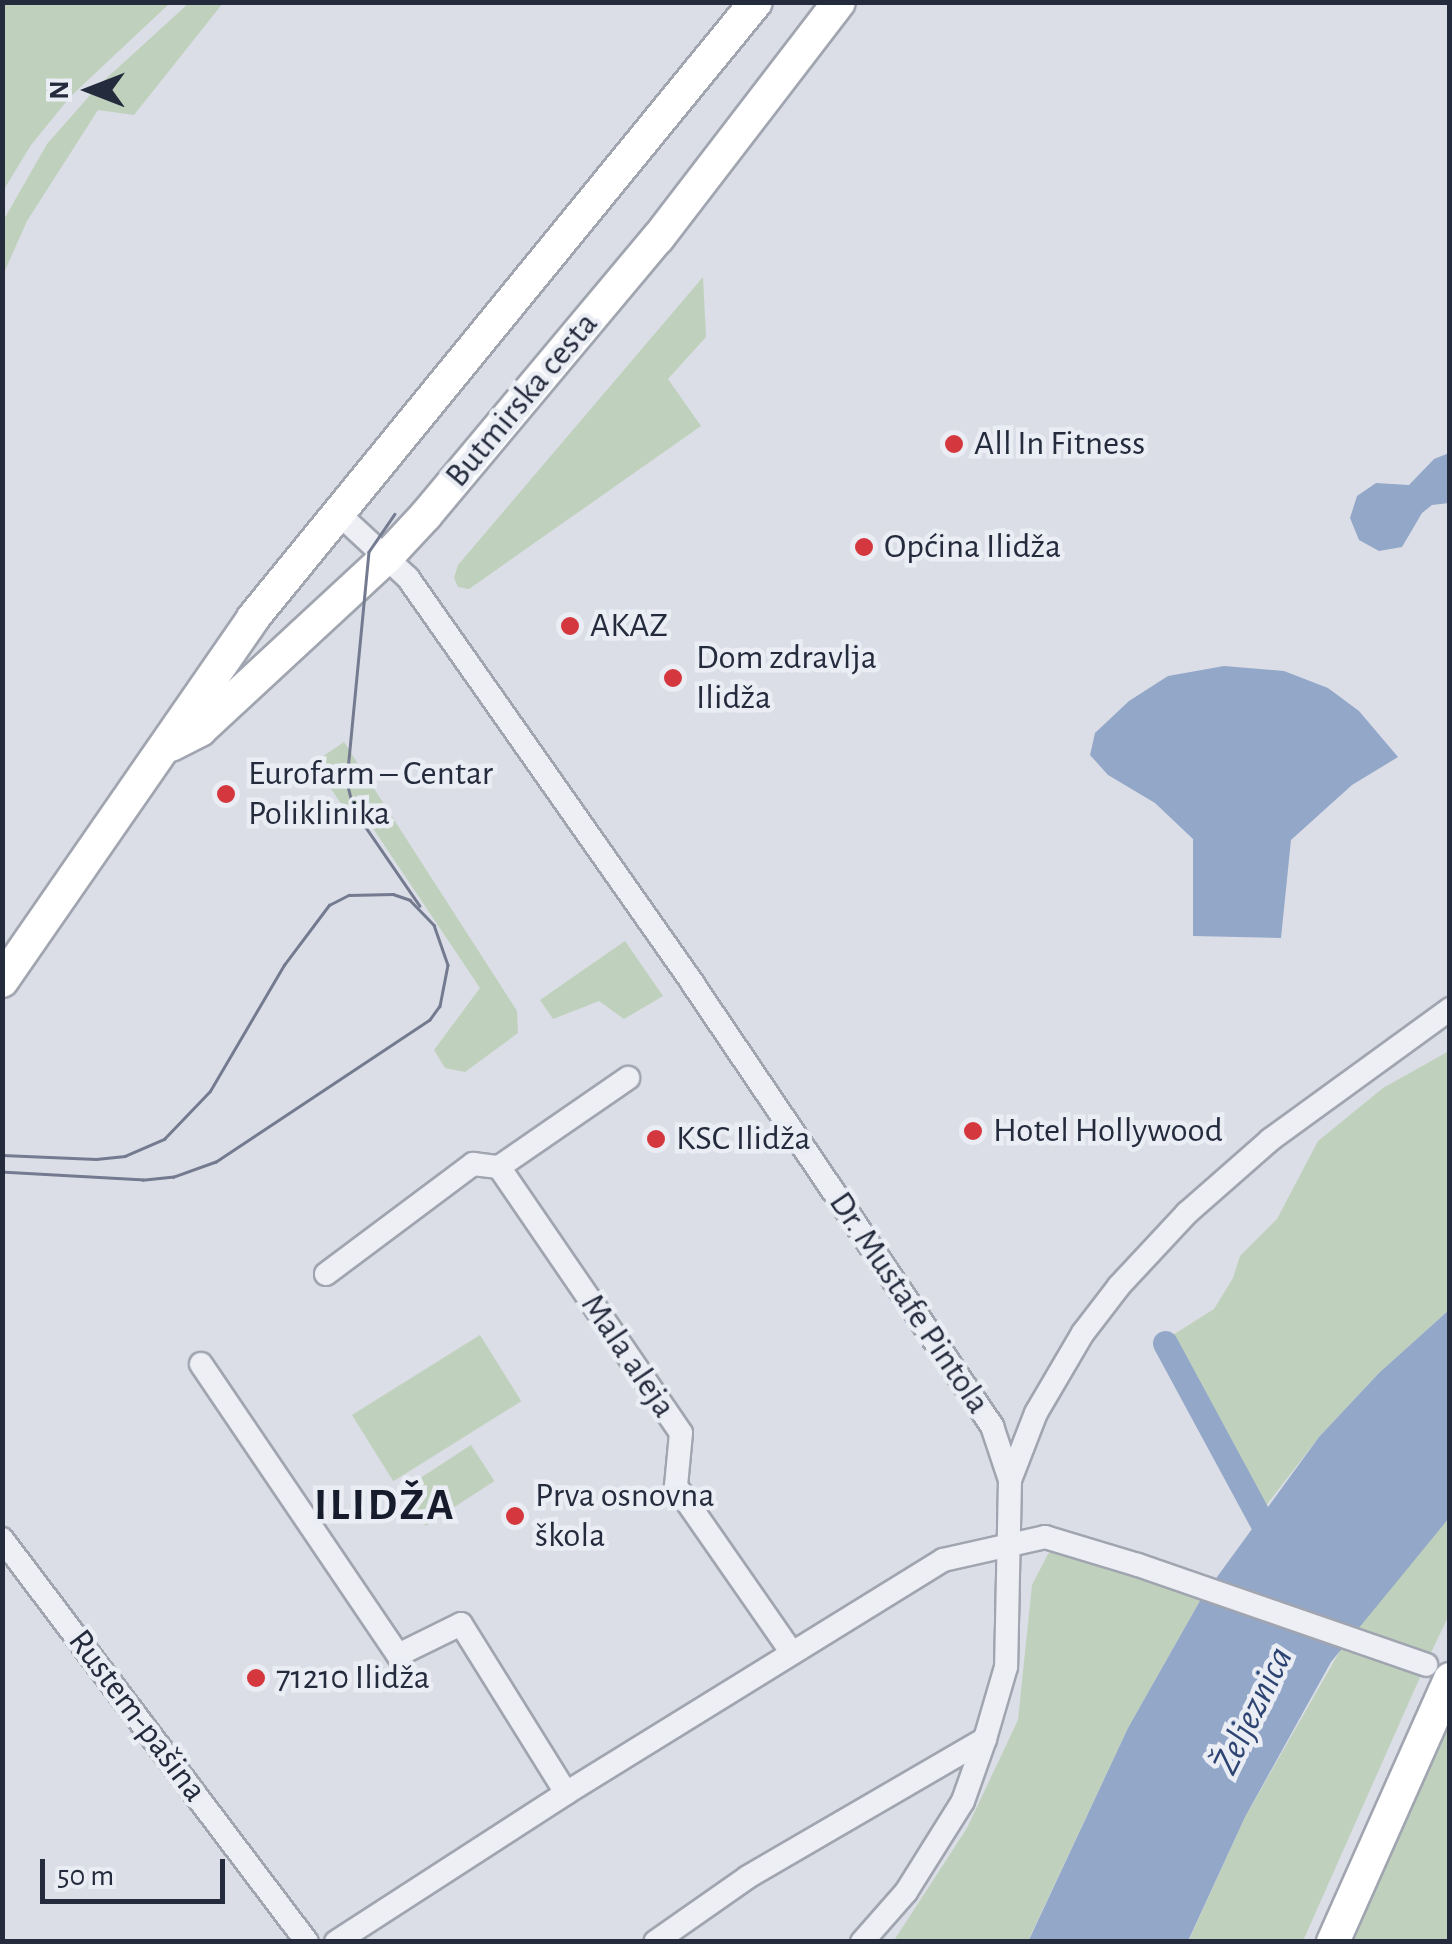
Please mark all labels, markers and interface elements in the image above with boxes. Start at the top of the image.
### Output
north arrow [40,40,140,140]
text: N [46,80,74,100]
street label: Butmirska cesta [437,304,607,496]
place label: All In Fitness [974,423,1145,465]
marker: All In Fitness [943,433,965,455]
place label: Općina Ilidža [884,526,1061,568]
marker: Općina Ilidža [853,536,875,558]
place label: AKAZ [590,605,668,647]
marker: AKAZ [559,615,581,637]
place label: Dom zdravlja Ilidža [696,637,877,719]
marker: Dom zdravlja Ilidža [660,665,686,691]
place label: Eurofarm – Centar Poliklinika [248,753,493,835]
marker: Eurofarm – Centar Poliklinika [213,781,239,807]
place label: Hotel Hollywood [993,1110,1223,1152]
place label: KSC Ilidža [676,1118,811,1160]
marker: Hotel Hollywood [962,1120,984,1142]
marker: KSC Ilidža [645,1128,667,1150]
street label: Dr. Mustafe Pintola [819,1184,999,1422]
street label: Mala aleja [571,1286,685,1426]
place label: Prva osnovna škola [535,1475,715,1557]
district label: ILIDŽA [314,1479,456,1533]
marker: Prva osnovna škola [504,1505,526,1527]
street label: Rustem-pašina [59,1622,215,1810]
water label: Željeznica [1204,1640,1304,1782]
place label: 71210 Ilidža [276,1657,430,1699]
marker: 71210 Ilidža [245,1667,267,1689]
scale bar [45,1839,230,1901]
text: 50 m [57,1861,114,1891]

